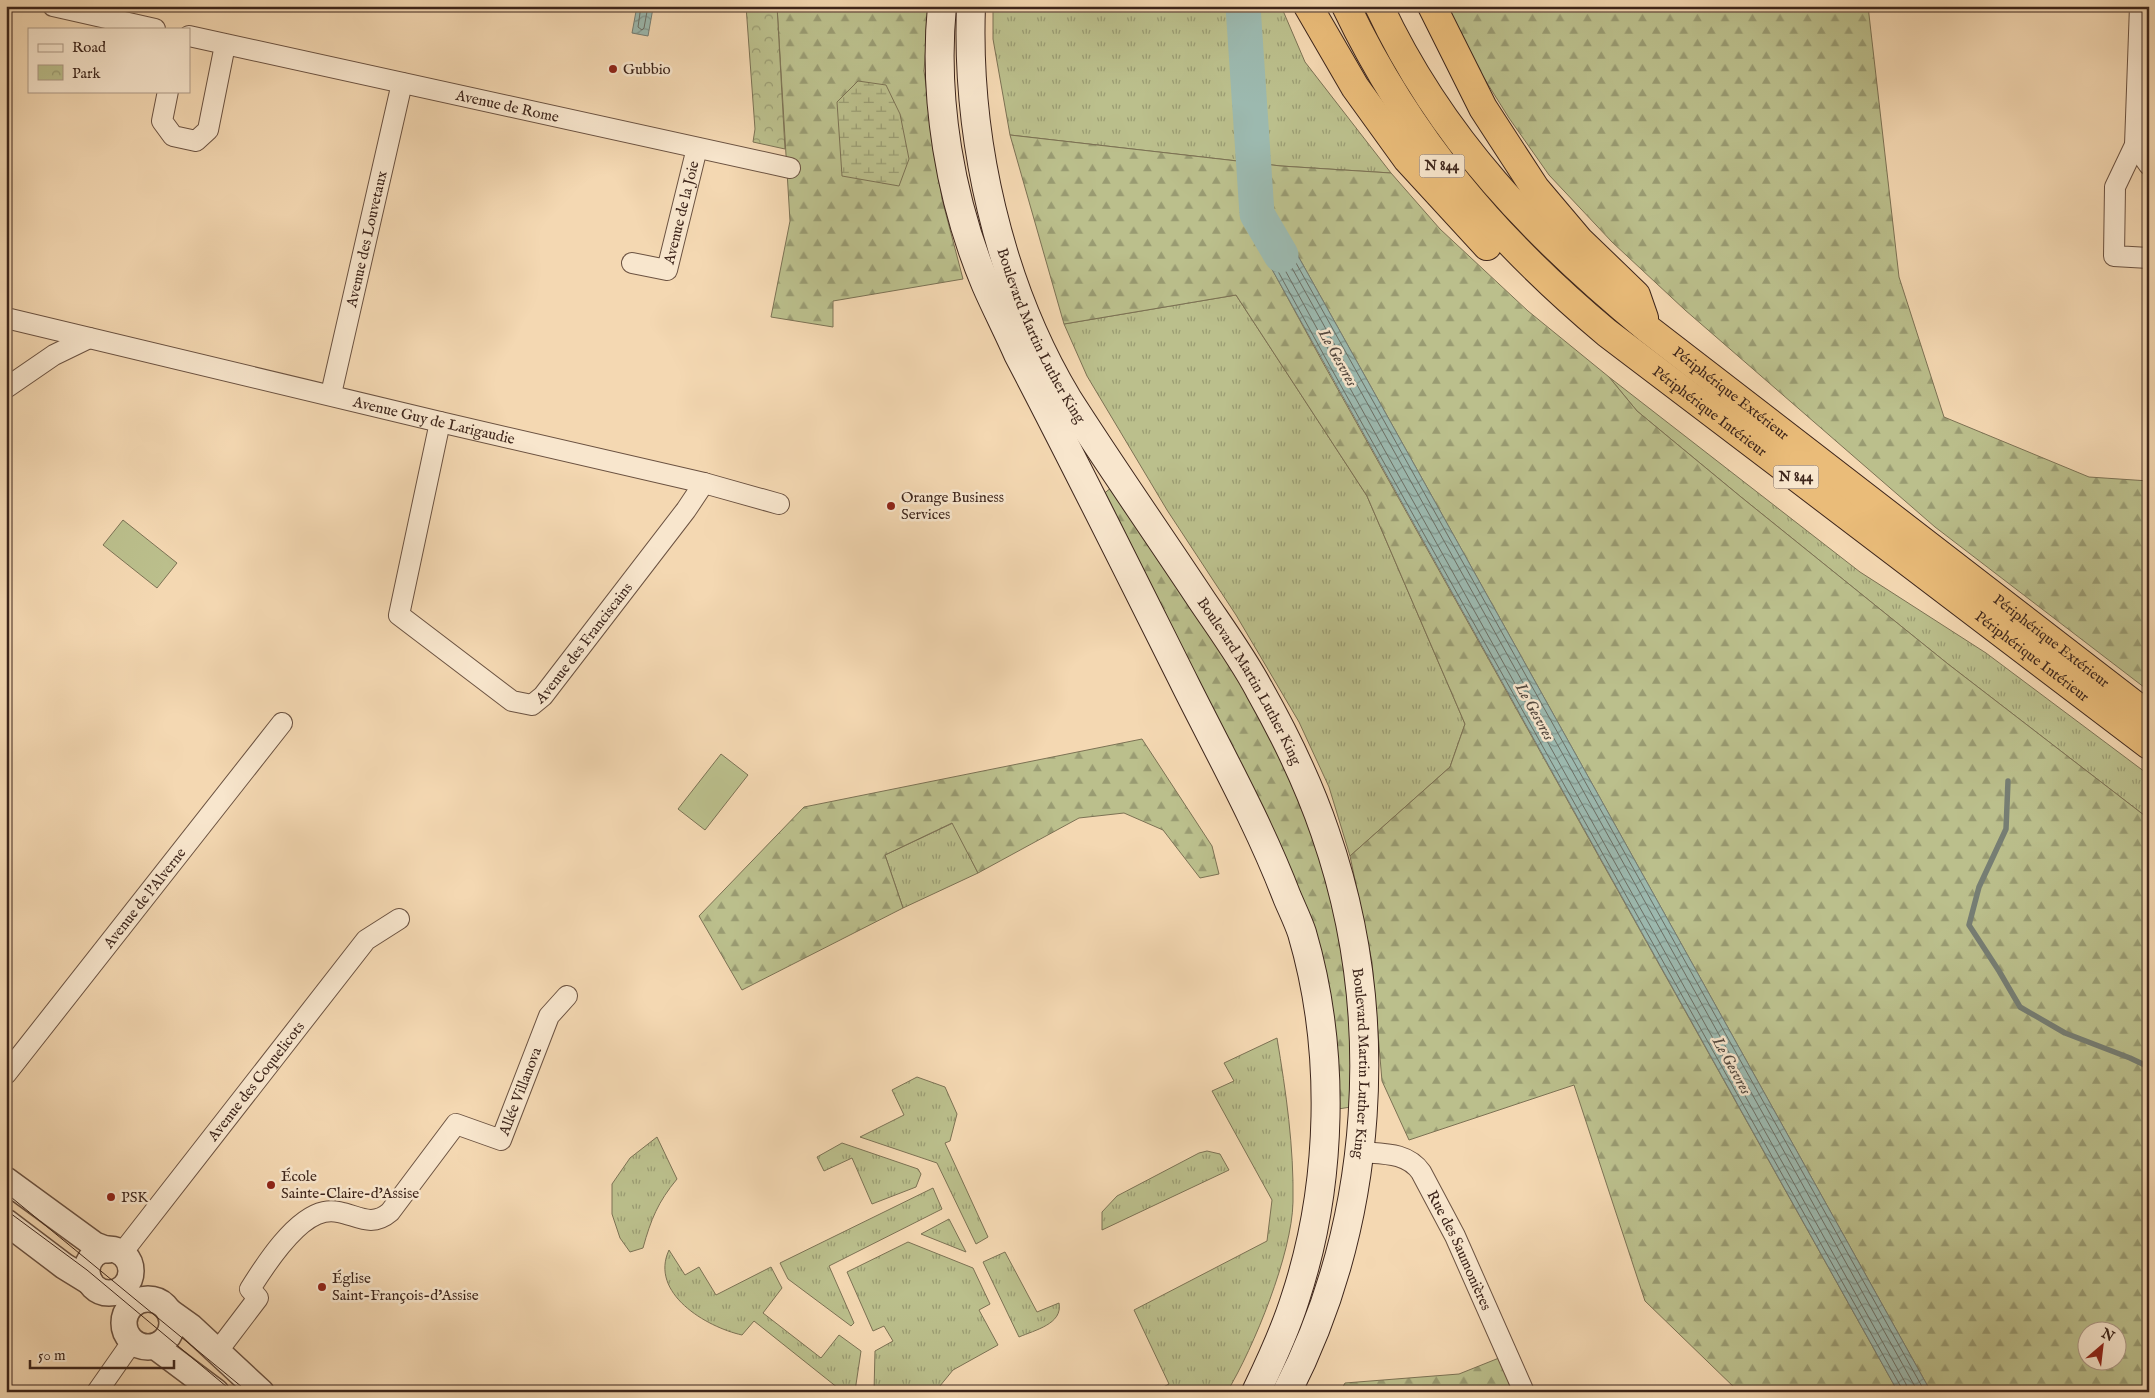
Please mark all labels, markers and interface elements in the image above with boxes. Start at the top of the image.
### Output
legend [28,28,190,92]
text: Road [72,38,107,57]
place label: Gubbio [623,60,671,79]
marker: Gubbio [607,63,619,75]
text: Park [72,64,102,83]
street label: Avenue de Rome [453,85,561,127]
road number: N 844 [1420,154,1464,178]
street label: Avenue de la Joie [659,159,703,267]
street label: Avenue des Louvetaux [341,168,391,310]
street label: Boulevard Martin Luther King [993,245,1090,427]
water label: Le Gesvres [1313,325,1361,391]
street label: Périphérique Extérieur [1669,342,1793,444]
street label: Périphérique Intérieur [1649,362,1771,461]
street label: Avenue Guy de Larigaudie [350,392,517,449]
road number: N 844 [1774,466,1818,488]
place label: Orange Business Services [901,488,1004,524]
marker: Orange Business Services [885,500,897,512]
street label: Avenue des Franciscains [531,578,637,708]
street label: Périphérique Extérieur [1990,590,2114,692]
street label: Boulevard Martin Luther King [1193,594,1307,769]
street label: Périphérique Intérieur [1971,607,2094,706]
water label: Le Gesvres [1510,679,1558,745]
street label: Avenue de l'Alverne [98,844,190,953]
street label: Boulevard Martin Luther King [1348,967,1374,1161]
street label: Avenue des Coquelicots [203,1018,309,1146]
water label: Le Gesvres [1707,1033,1755,1099]
street label: Allée Villanova [494,1044,546,1139]
place label: École Sainte-Claire-d'Assise [281,1167,419,1203]
marker: École Sainte-Claire-d'Assise [265,1179,277,1191]
street label: Rue des Saumonières [1423,1187,1496,1313]
place label: PSK [121,1188,148,1207]
marker: PSK [105,1191,117,1203]
place label: Église Saint-François-d'Assise [332,1269,479,1305]
marker: Église Saint-François-d'Assise [316,1281,328,1293]
north arrow [2078,1320,2128,1370]
text: N [2097,1324,2117,1346]
scale bar [30,1338,174,1370]
text: 50 m [38,1346,66,1365]

